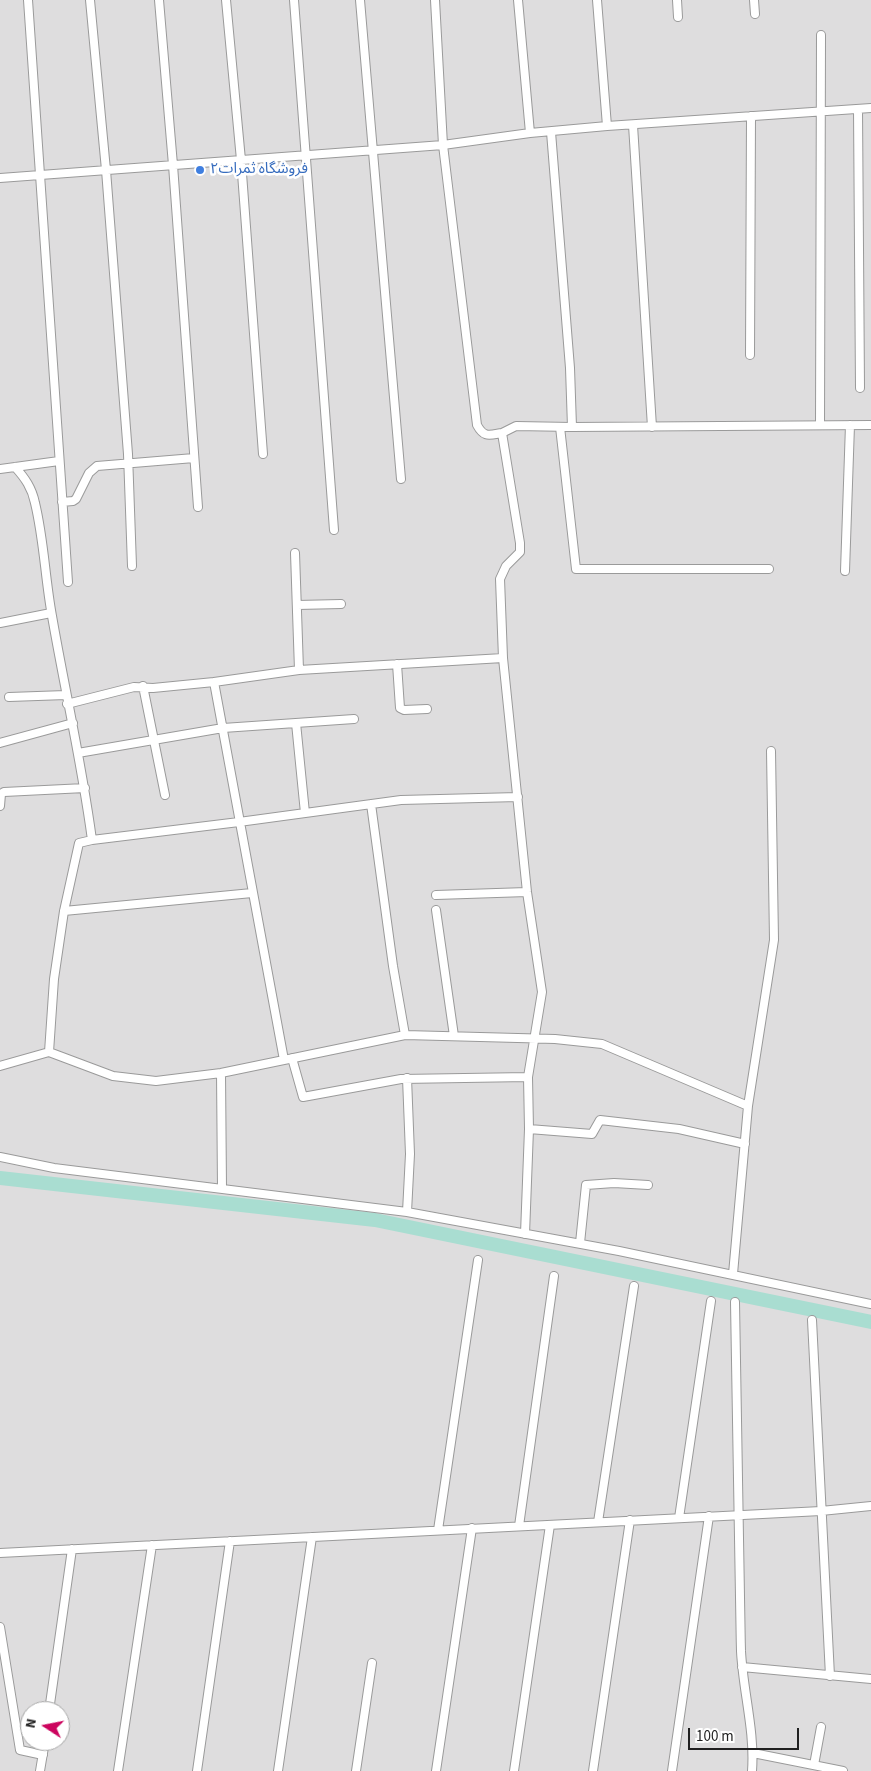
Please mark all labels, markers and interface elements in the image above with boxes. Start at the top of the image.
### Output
place label: فروشگاه ثمرات٢ [210,161,308,179]
marker: فروشگاه ثمرات٢ [194,164,206,176]
north arrow [20,1701,70,1751]
text: N [21,1717,42,1730]
scale bar [691,1718,802,1750]
text: 100 m [696,1726,734,1747]

